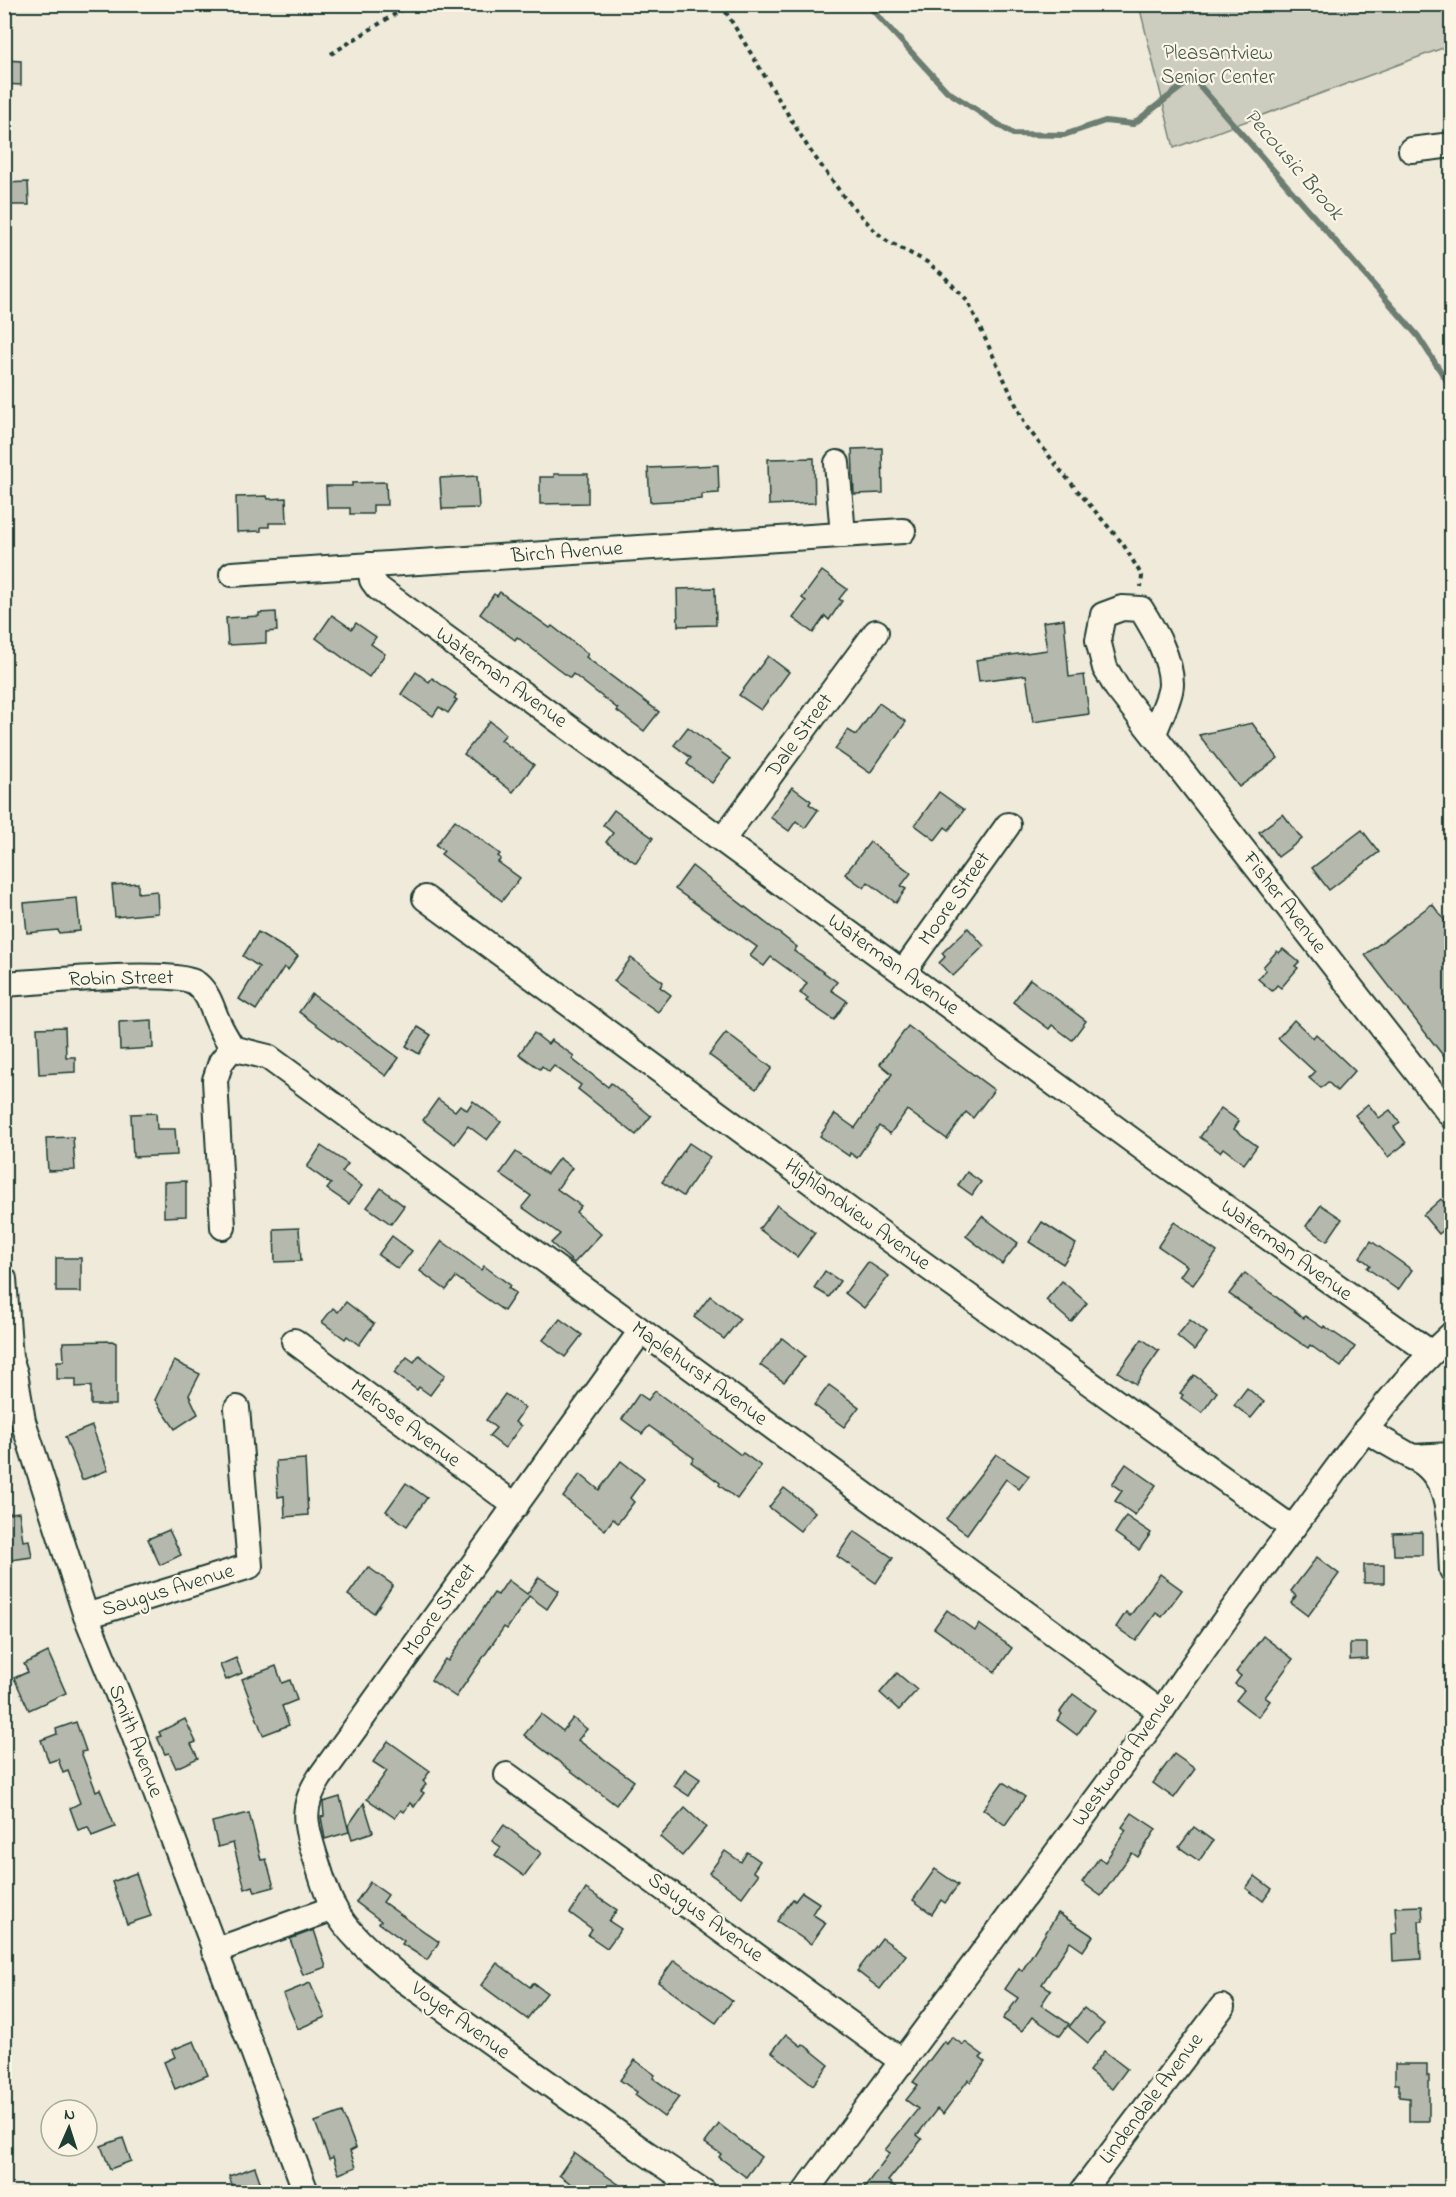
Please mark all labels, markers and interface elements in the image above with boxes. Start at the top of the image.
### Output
park label: Pleasantview Senior Center [1161,39,1275,93]
water label: Pecousic Brook [1235,102,1352,229]
street label: Birch Avenue [509,534,624,572]
street label: Waterman Avenue [429,620,574,737]
street label: Dale Street [759,688,841,785]
street label: Fisher Avenue [1234,845,1334,961]
street label: Moore Street [912,846,998,952]
street label: Waterman Avenue [821,907,966,1024]
street label: Robin Street [68,963,174,995]
street label: Highlandview Avenue [776,1152,937,1280]
street label: Waterman Avenue [1214,1193,1359,1310]
street label: Maplehurst Avenue [625,1314,774,1434]
street label: Melrose Avenue [344,1373,467,1476]
street label: Saugus Avenue [98,1556,239,1627]
street label: Moore Street [396,1557,484,1663]
street label: Smith Avenue [100,1680,170,1802]
street label: Westwood Avenue [1065,1687,1183,1833]
street label: Saugus Avenue [640,1866,770,1972]
street label: Voyer Avenue [402,1974,516,2069]
street label: Lindendale Avenue [1093,2027,1212,2171]
north arrow [39,2098,99,2158]
text: N [64,2103,76,2127]

